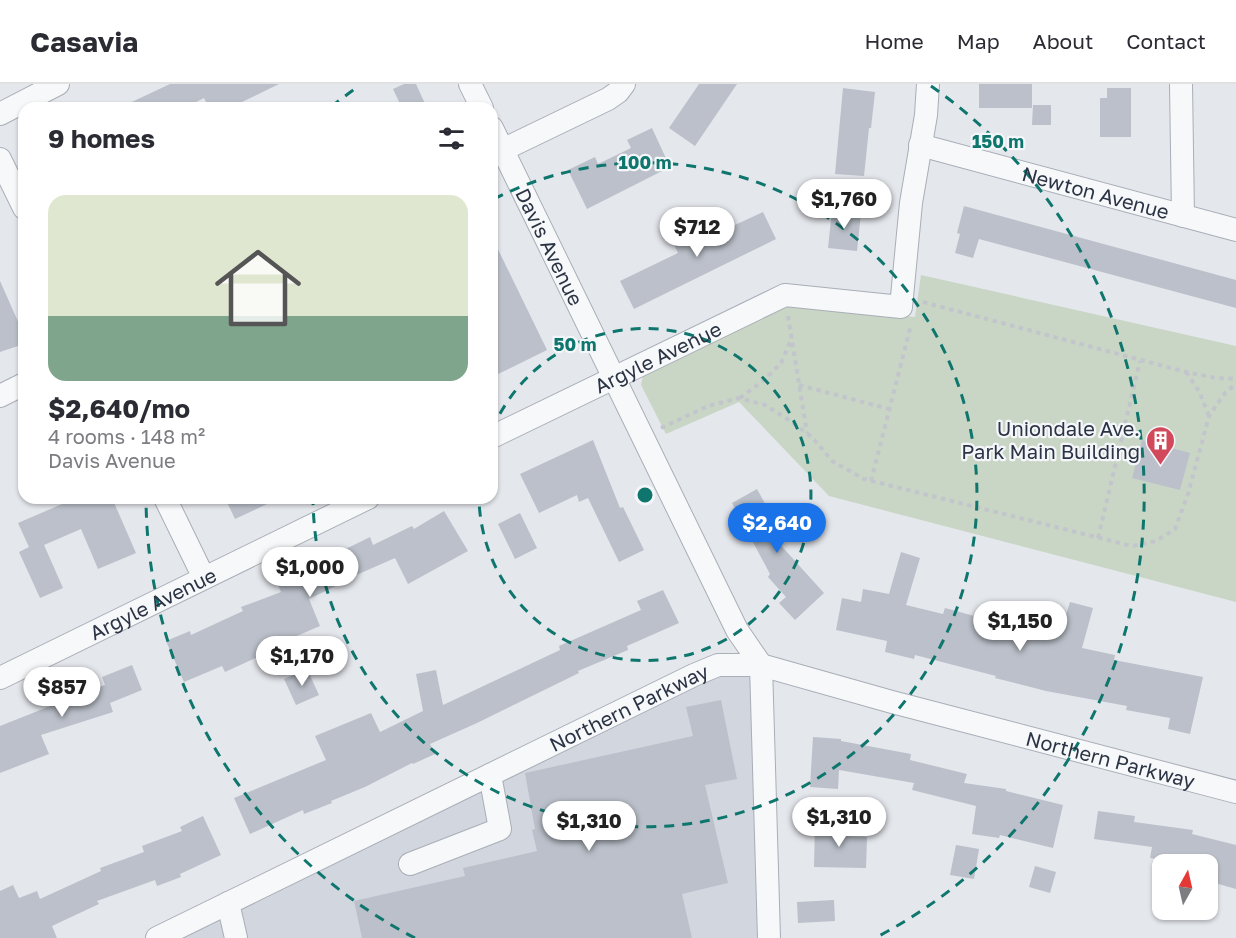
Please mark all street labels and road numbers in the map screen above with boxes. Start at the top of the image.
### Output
street label: Newton Avenue [1020,161,1172,223]
street label: Davis Avenue [511,184,589,309]
street label: Argyle Avenue [590,316,725,398]
street label: Argyle Avenue [85,562,220,644]
street label: Northern Parkway [545,659,712,756]
street label: Northern Parkway [1023,726,1198,793]

